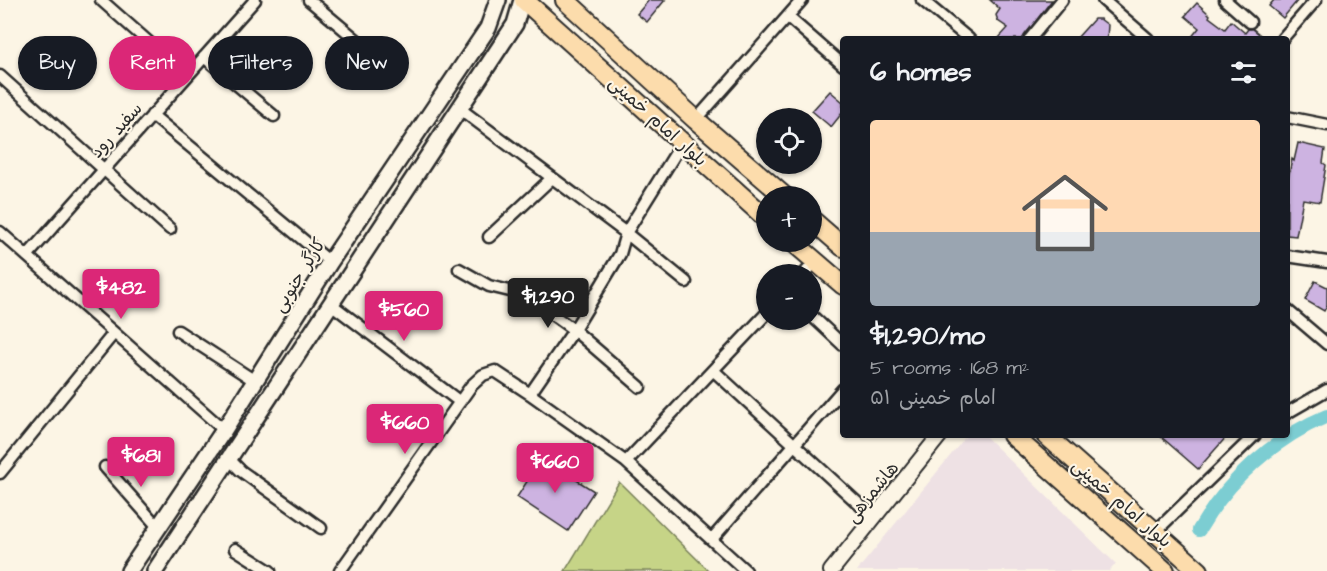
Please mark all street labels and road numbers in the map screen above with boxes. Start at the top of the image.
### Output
street label: بلوار امام خمینی [602,70,712,173]
street label: سفید رود [85,97,148,164]
street label: کارگر جنوبی [267,233,332,317]
street label: بلوار امام خمینی [1066,453,1177,554]
street label: هاشمزهی [840,456,905,528]

